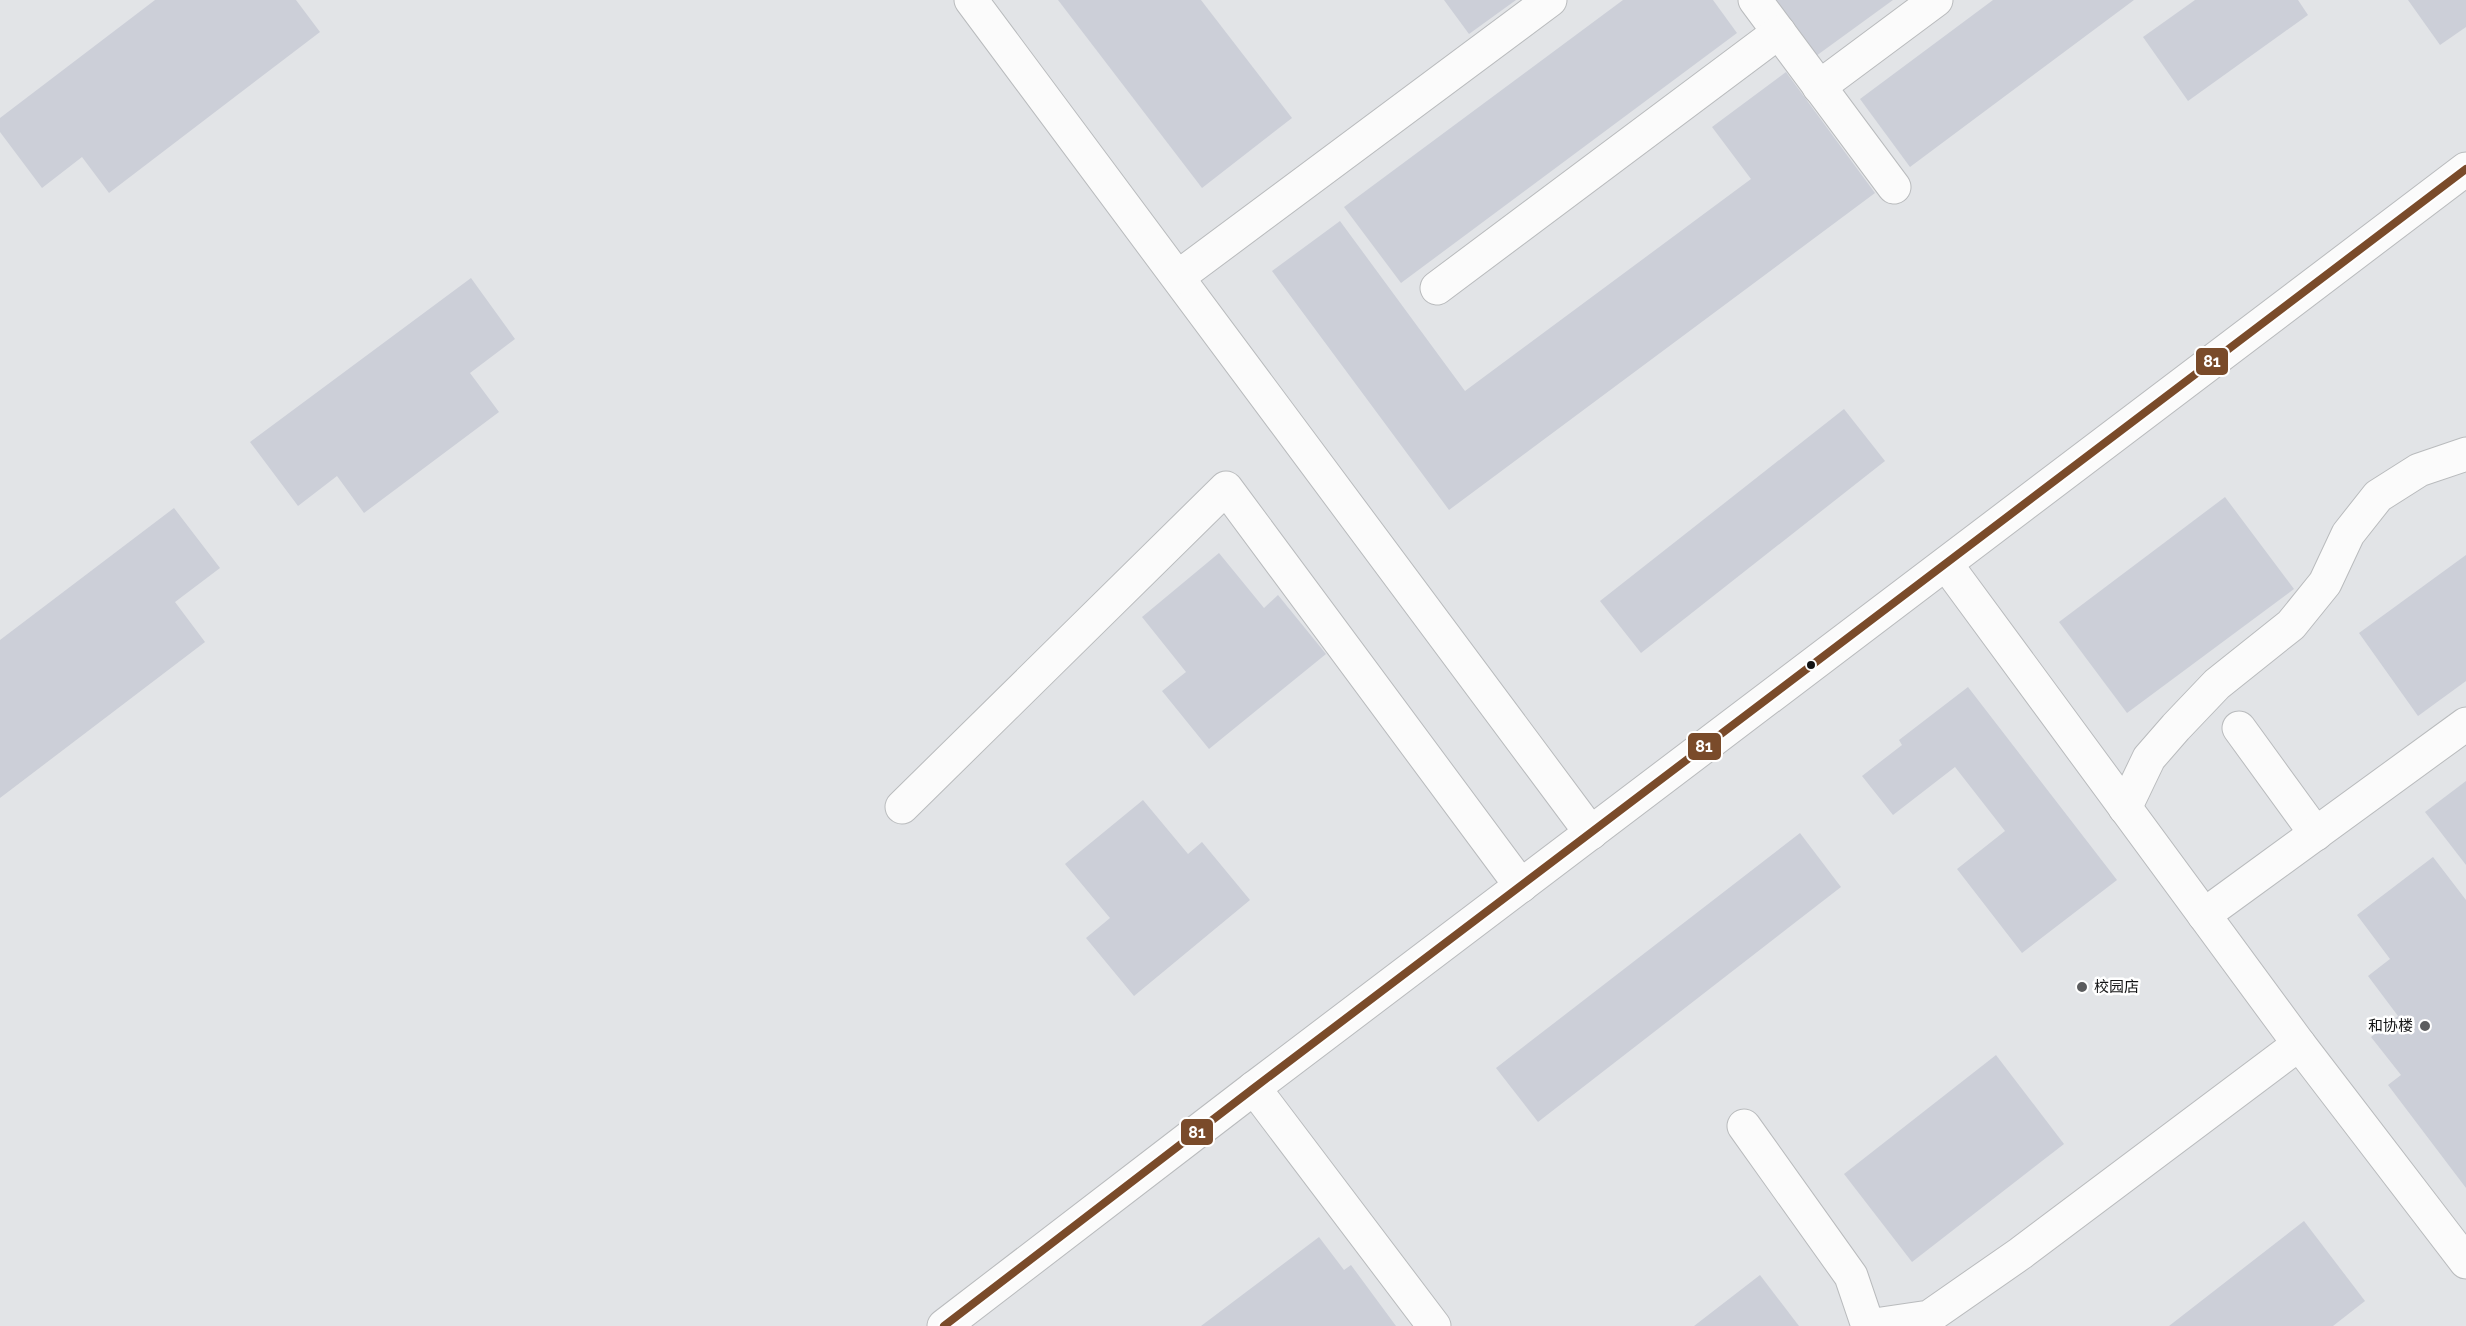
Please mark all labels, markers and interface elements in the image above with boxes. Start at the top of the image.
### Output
line badge: 81 [2195,347,2229,376]
text: 81 [2203,352,2221,371]
unlabelled marker [1805,659,1817,671]
line badge: 81 [1687,732,1722,761]
text: 81 [1695,737,1713,756]
place label: 校园店 [2094,978,2139,996]
marker: 校园店 [2075,980,2089,994]
place label: 和协楼 [2368,1017,2413,1035]
marker: 和协楼 [2418,1019,2432,1033]
line badge: 81 [1180,1118,1214,1146]
text: 81 [1188,1123,1206,1142]

